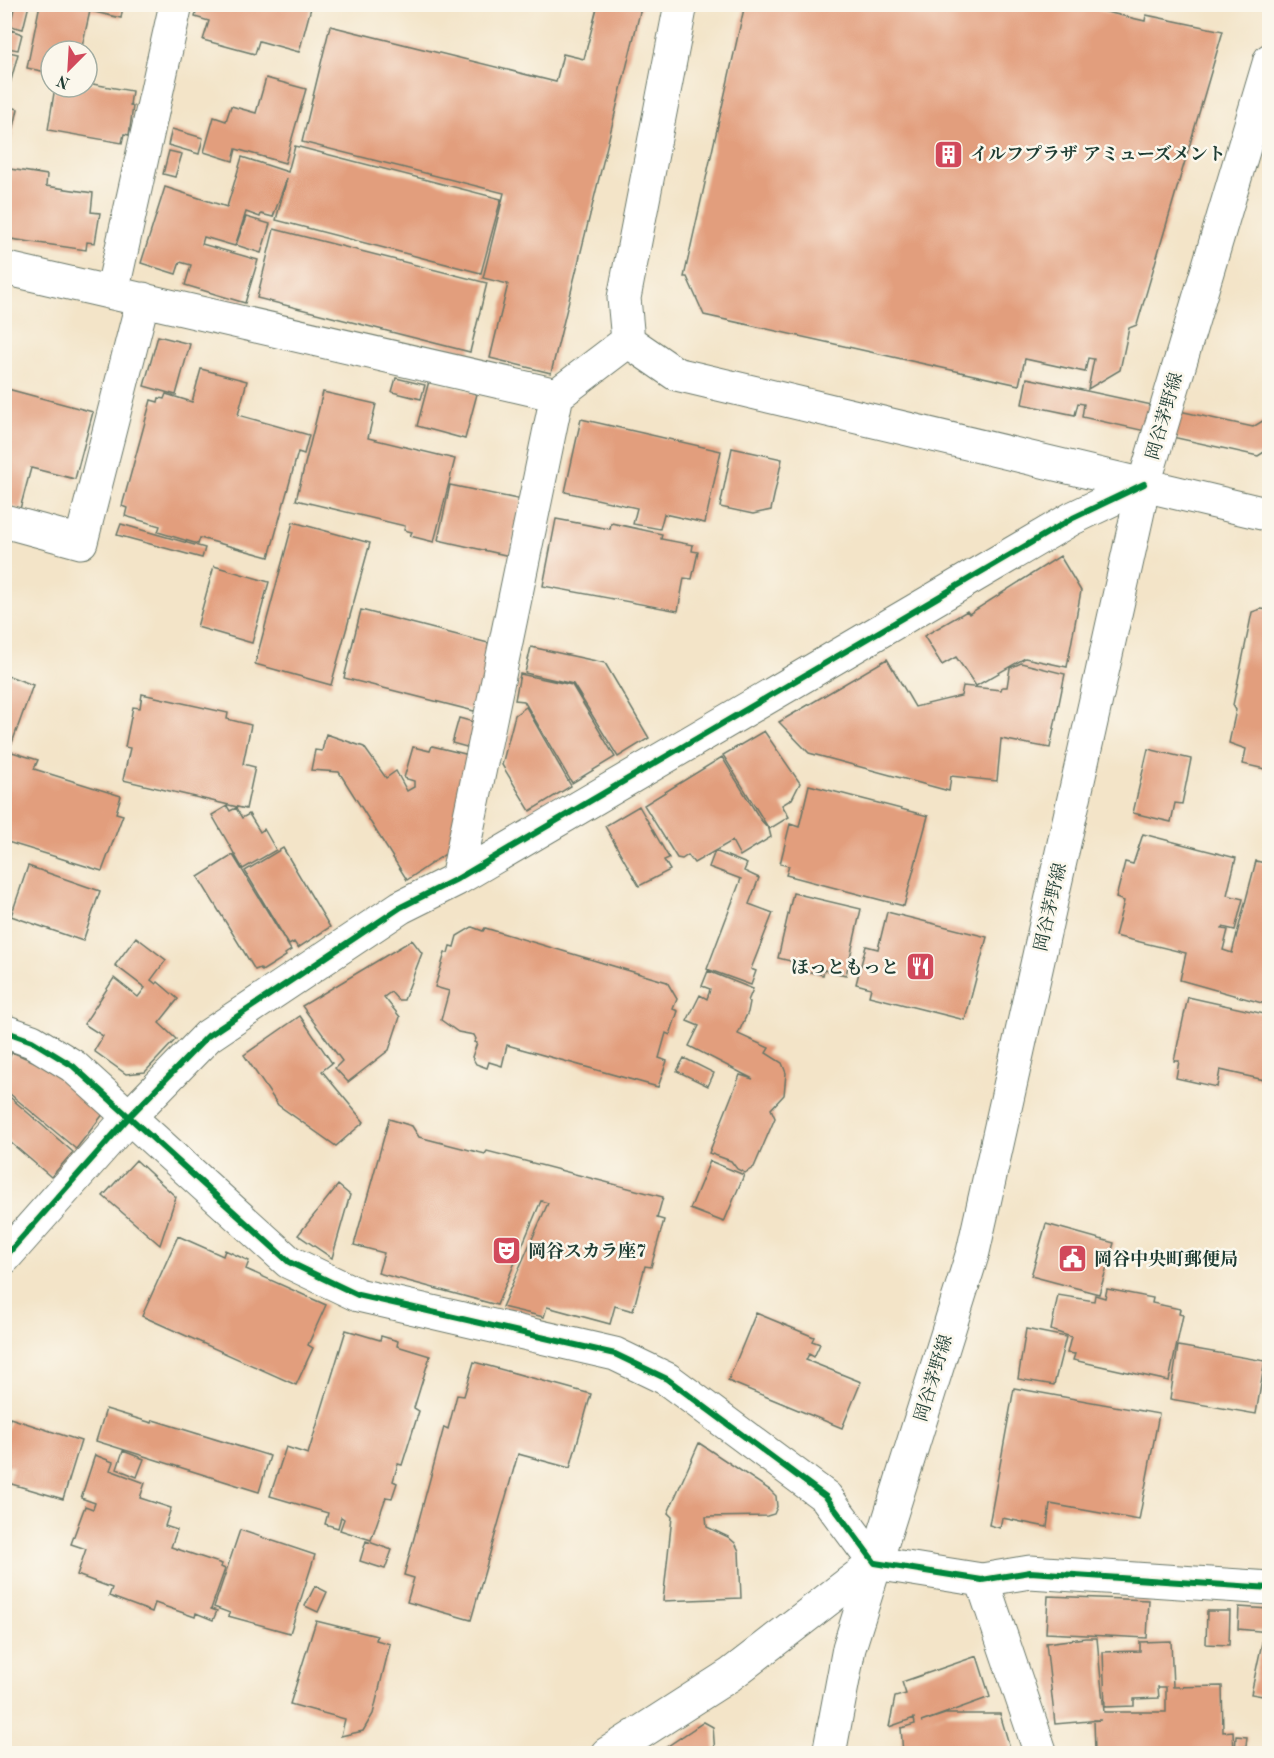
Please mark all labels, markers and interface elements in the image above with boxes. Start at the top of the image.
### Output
north arrow [39,39,99,99]
text: N [54,71,73,91]
building icon: イルフプラザ アミューズメント [933,138,965,170]
place label: イルフプラザ アミューズメント [970,144,1226,164]
street label: 岡谷茅野線 [1142,370,1186,462]
street label: 岡谷茅野線 [1030,861,1070,953]
restaurant icon: ほっともっと [904,951,936,983]
place label: ほっともっと [791,958,899,977]
theatre icon: 岡谷スカラ座7 [491,1235,523,1267]
place label: 岡谷スカラ座7 [528,1241,646,1261]
public building icon: 岡谷中央町郵便局 [1057,1243,1089,1275]
place label: 岡谷中央町郵便局 [1094,1249,1238,1269]
street label: 岡谷茅野線 [910,1332,956,1424]

